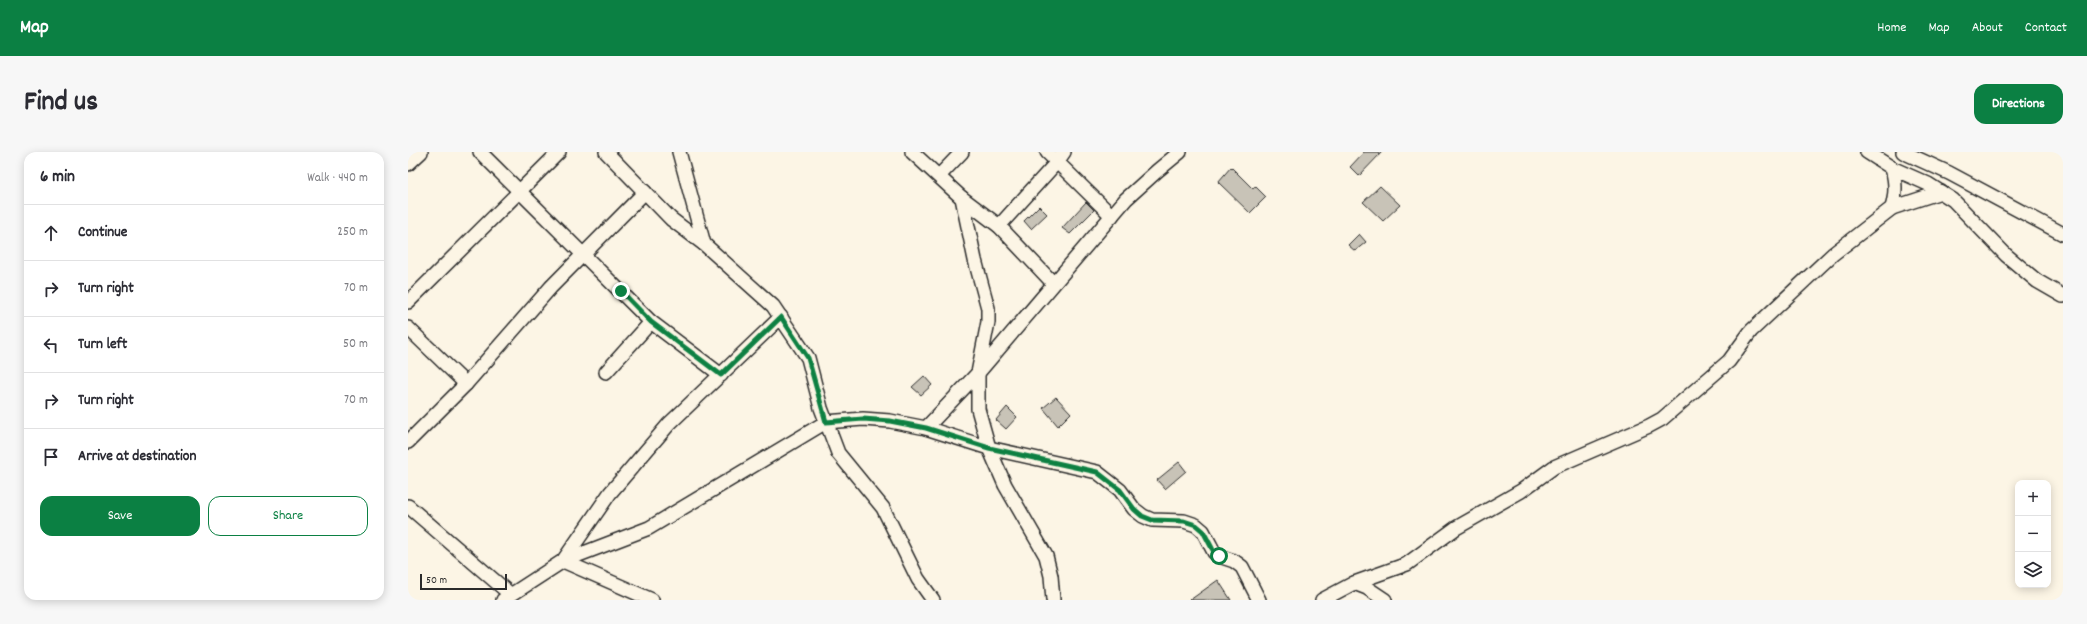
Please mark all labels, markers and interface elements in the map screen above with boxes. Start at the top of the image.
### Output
text: Map [20,15,49,42]
text: Home [1877,18,1906,38]
text: Map [1928,18,1950,38]
text: About [1972,18,2003,38]
text: Contact [2025,18,2067,38]
text: Find us [24,84,98,124]
button: Directions [1974,84,2063,124]
text: 6 min [40,166,75,190]
text: Walk · 440 m [307,169,368,188]
icon: ahead [40,222,62,244]
text: Continue [78,222,127,244]
text: 250 m [337,223,368,242]
icon: right [40,278,62,300]
text: Turn right [78,278,134,300]
text: 70 m [344,279,368,298]
route end [612,282,630,300]
icon: left [40,334,62,356]
text: Turn left [78,334,127,356]
text: 50 m [343,335,368,354]
icon: right [40,390,62,412]
text: Turn right [78,390,134,412]
text: 70 m [344,391,368,410]
icon: arrive [40,446,62,468]
text: Arrive at destination [78,446,196,468]
map controls [2015,480,2051,588]
button: + [2015,480,2051,516]
button: Save [40,496,200,536]
button: Share [208,496,368,536]
button: − [2015,516,2051,552]
route start [1210,547,1228,565]
button: layers [2015,552,2051,588]
scale bar [420,572,507,591]
text: 50 m [426,573,447,589]

